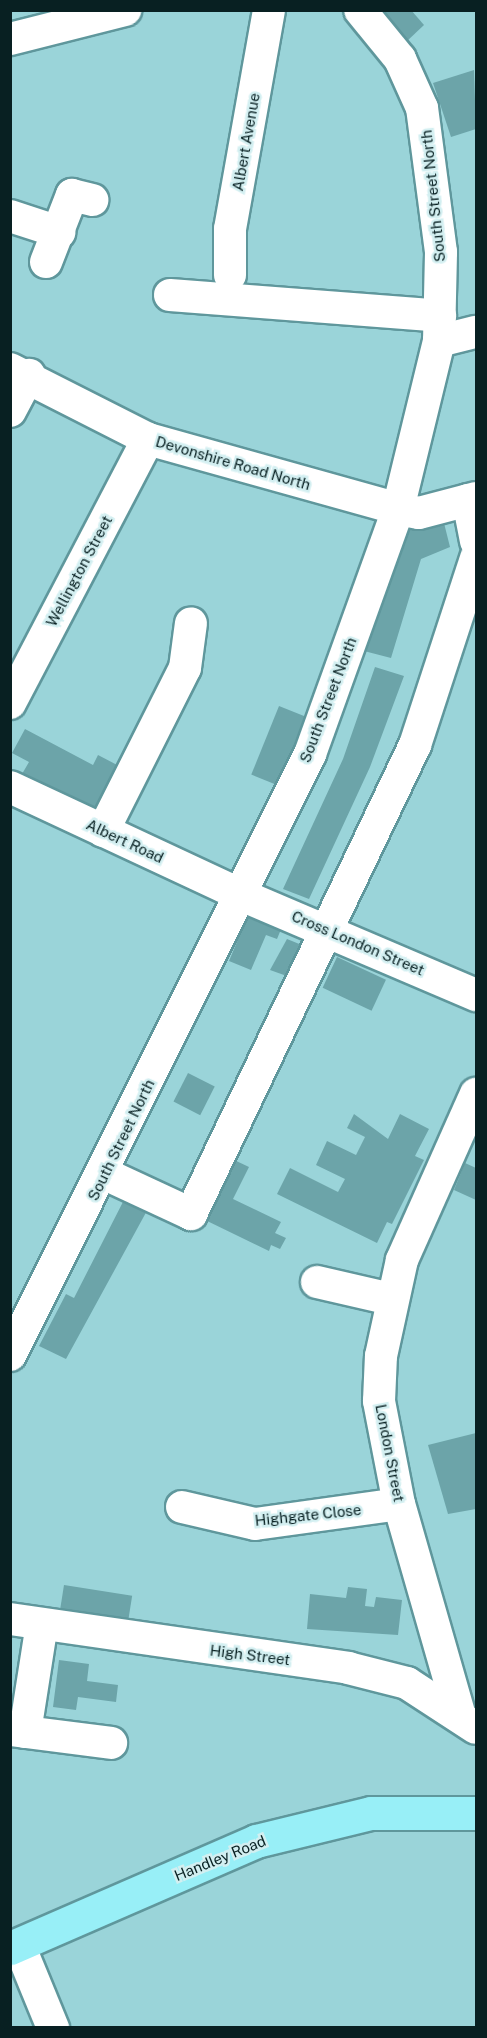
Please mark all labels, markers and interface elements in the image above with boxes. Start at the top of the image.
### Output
street label: Albert Avenue [229,92,263,192]
street label: South Street North [417,129,449,263]
street label: Devonshire Road North [154,432,312,494]
street label: Wellington Street [42,512,116,630]
street label: South Street North [296,635,360,765]
street label: Albert Road [83,815,167,867]
street label: Cross London Street [289,907,427,979]
street label: South Street North [84,1076,158,1204]
street label: London Street [372,1403,408,1503]
street label: Highgate Close [254,1500,362,1530]
street label: High Street [209,1641,291,1669]
street label: Handley Road [172,1831,268,1885]

